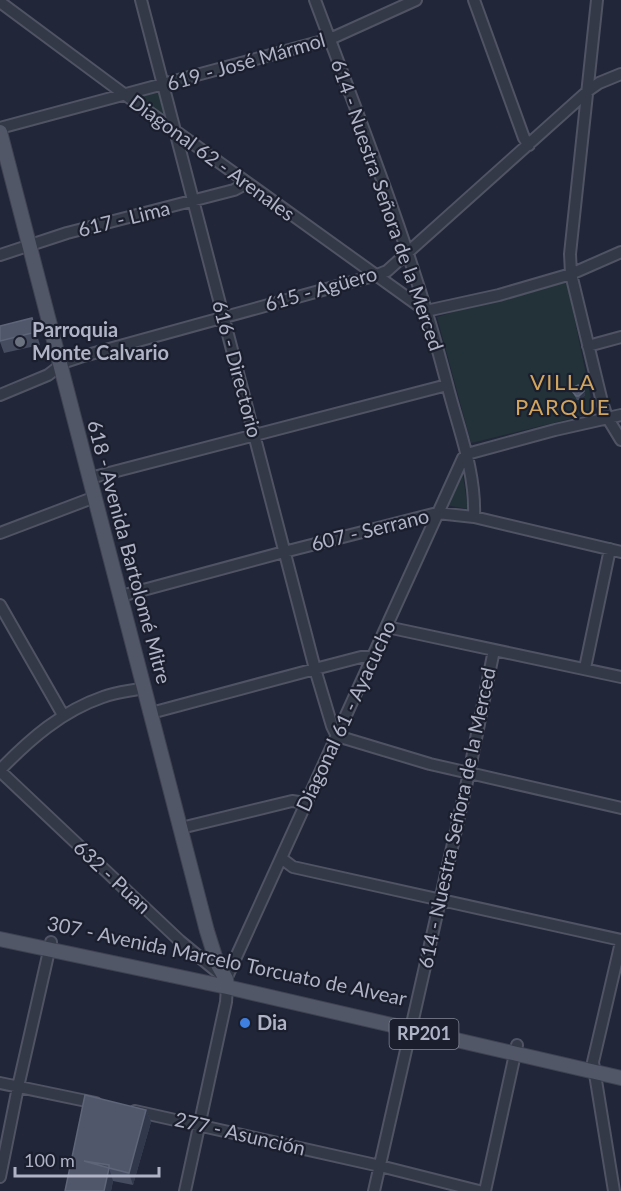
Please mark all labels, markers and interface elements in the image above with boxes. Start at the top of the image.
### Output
street label: 619 - José Mármol [164,27,328,95]
street label: 614 - Nuestra Señora de la Merced [327,56,449,354]
street label: Diagonal 62 - Arenales [125,89,300,225]
street label: 617 - Lima [75,195,172,241]
street label: 615 - Agüero [262,261,380,316]
street label: 616 - Directorio [208,297,268,440]
place label: Parroquia Monte Calvario [32,317,169,364]
marker: Parroquia Monte Calvario [13,335,27,349]
district label: VILLA PARQUE [515,368,611,420]
street label: 618 - Avenida Bartolomé Mitre [83,417,177,686]
street label: 607 - Serrano [308,503,431,555]
street label: Diagonal 61 - Ayacucho [290,616,400,815]
street label: 614 - Nuestra Señora de la Merced [412,665,500,970]
street label: 632 - Puan [69,835,156,918]
street label: 307 - Avenida Marcelo Torcuato de Alvear [45,910,410,1010]
place label: Dia [257,1010,287,1034]
marker: Dia [238,1016,252,1030]
road number: RP201 [390,1019,458,1049]
street label: 277 - Asunción [173,1106,308,1160]
scale bar [15,1140,159,1178]
text: 100 m [24,1149,75,1171]

